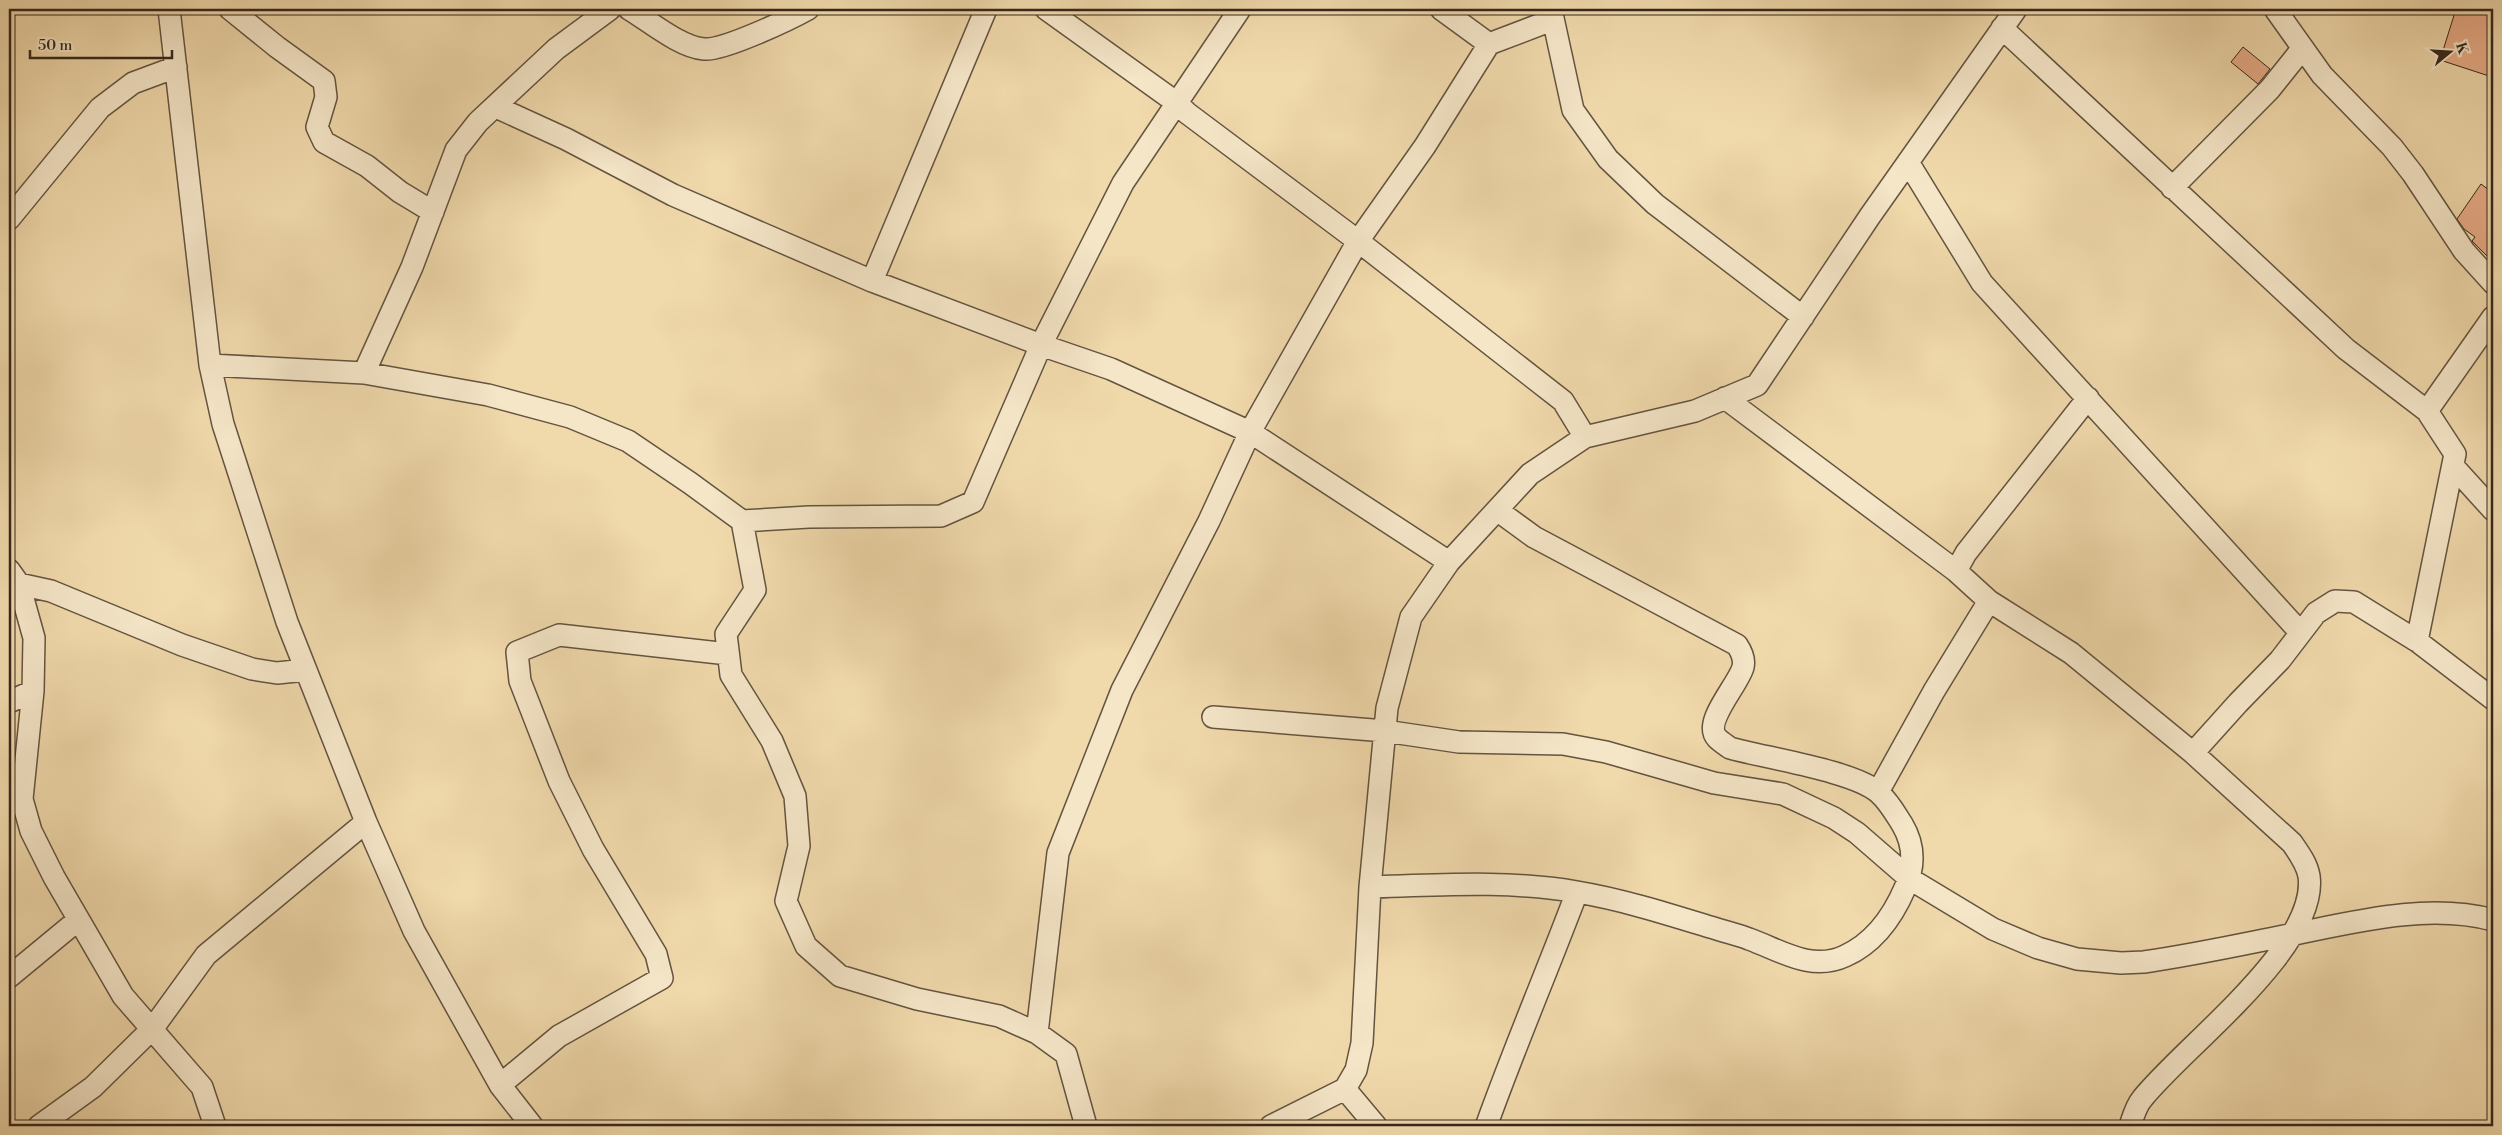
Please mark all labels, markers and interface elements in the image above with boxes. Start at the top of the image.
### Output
scale bar [30,28,172,60]
north arrow [2424,28,2474,78]
text: 50 m [38,36,72,55]
text: K [2451,40,2472,57]

